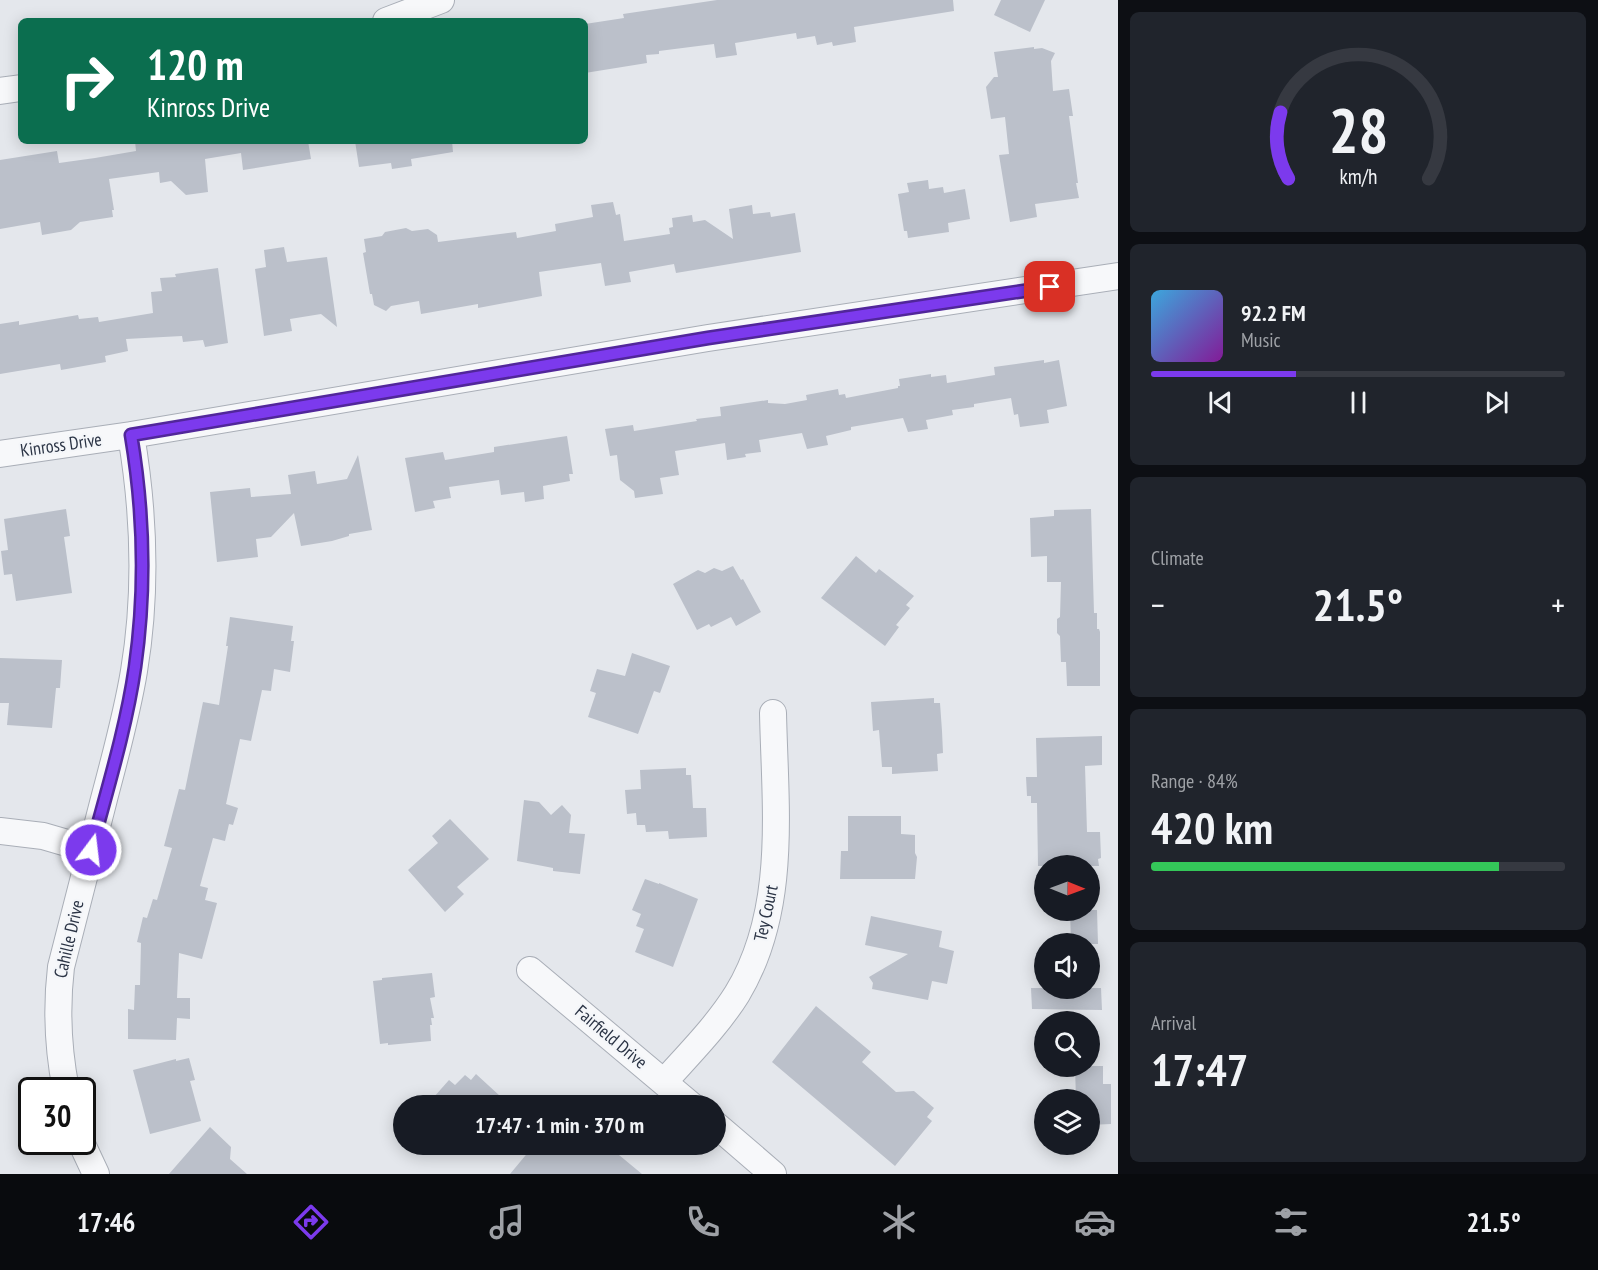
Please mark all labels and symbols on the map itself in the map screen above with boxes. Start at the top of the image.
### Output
pin [1024,261,1075,312]
street label: Kinross Drive [19,427,103,462]
position arrow [59,818,123,882]
north arrow [1034,855,1100,921]
street label: Tey Court [748,883,783,943]
street label: Cahille Drive [48,898,89,980]
street label: Fairfield Drive [570,1000,652,1073]
speed limit sign: 30 [18,1077,96,1155]

